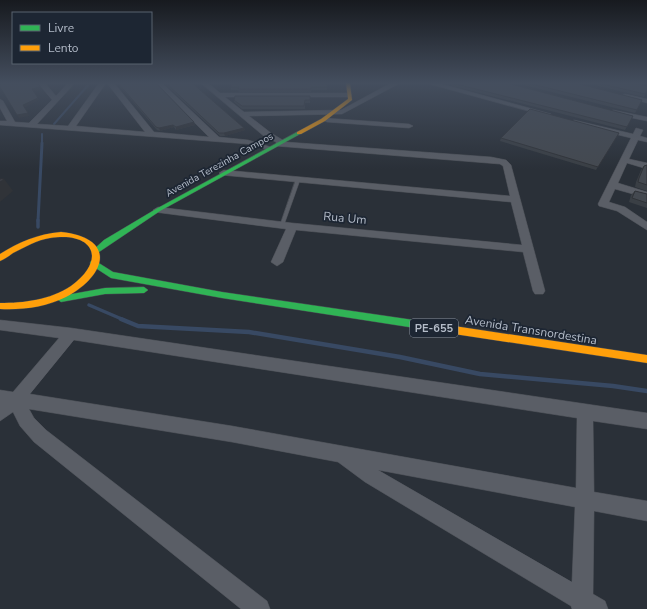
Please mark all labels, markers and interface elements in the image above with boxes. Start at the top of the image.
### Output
legend [12,12,152,64]
text: Livre [48,20,74,36]
text: Lento [48,40,79,56]
street label: Avenida Terezinha Campos [163,129,276,200]
street label: Rua Um [323,208,367,228]
street label: Avenida Transnordestina [464,312,598,348]
road number: PE-655 [410,319,458,337]

